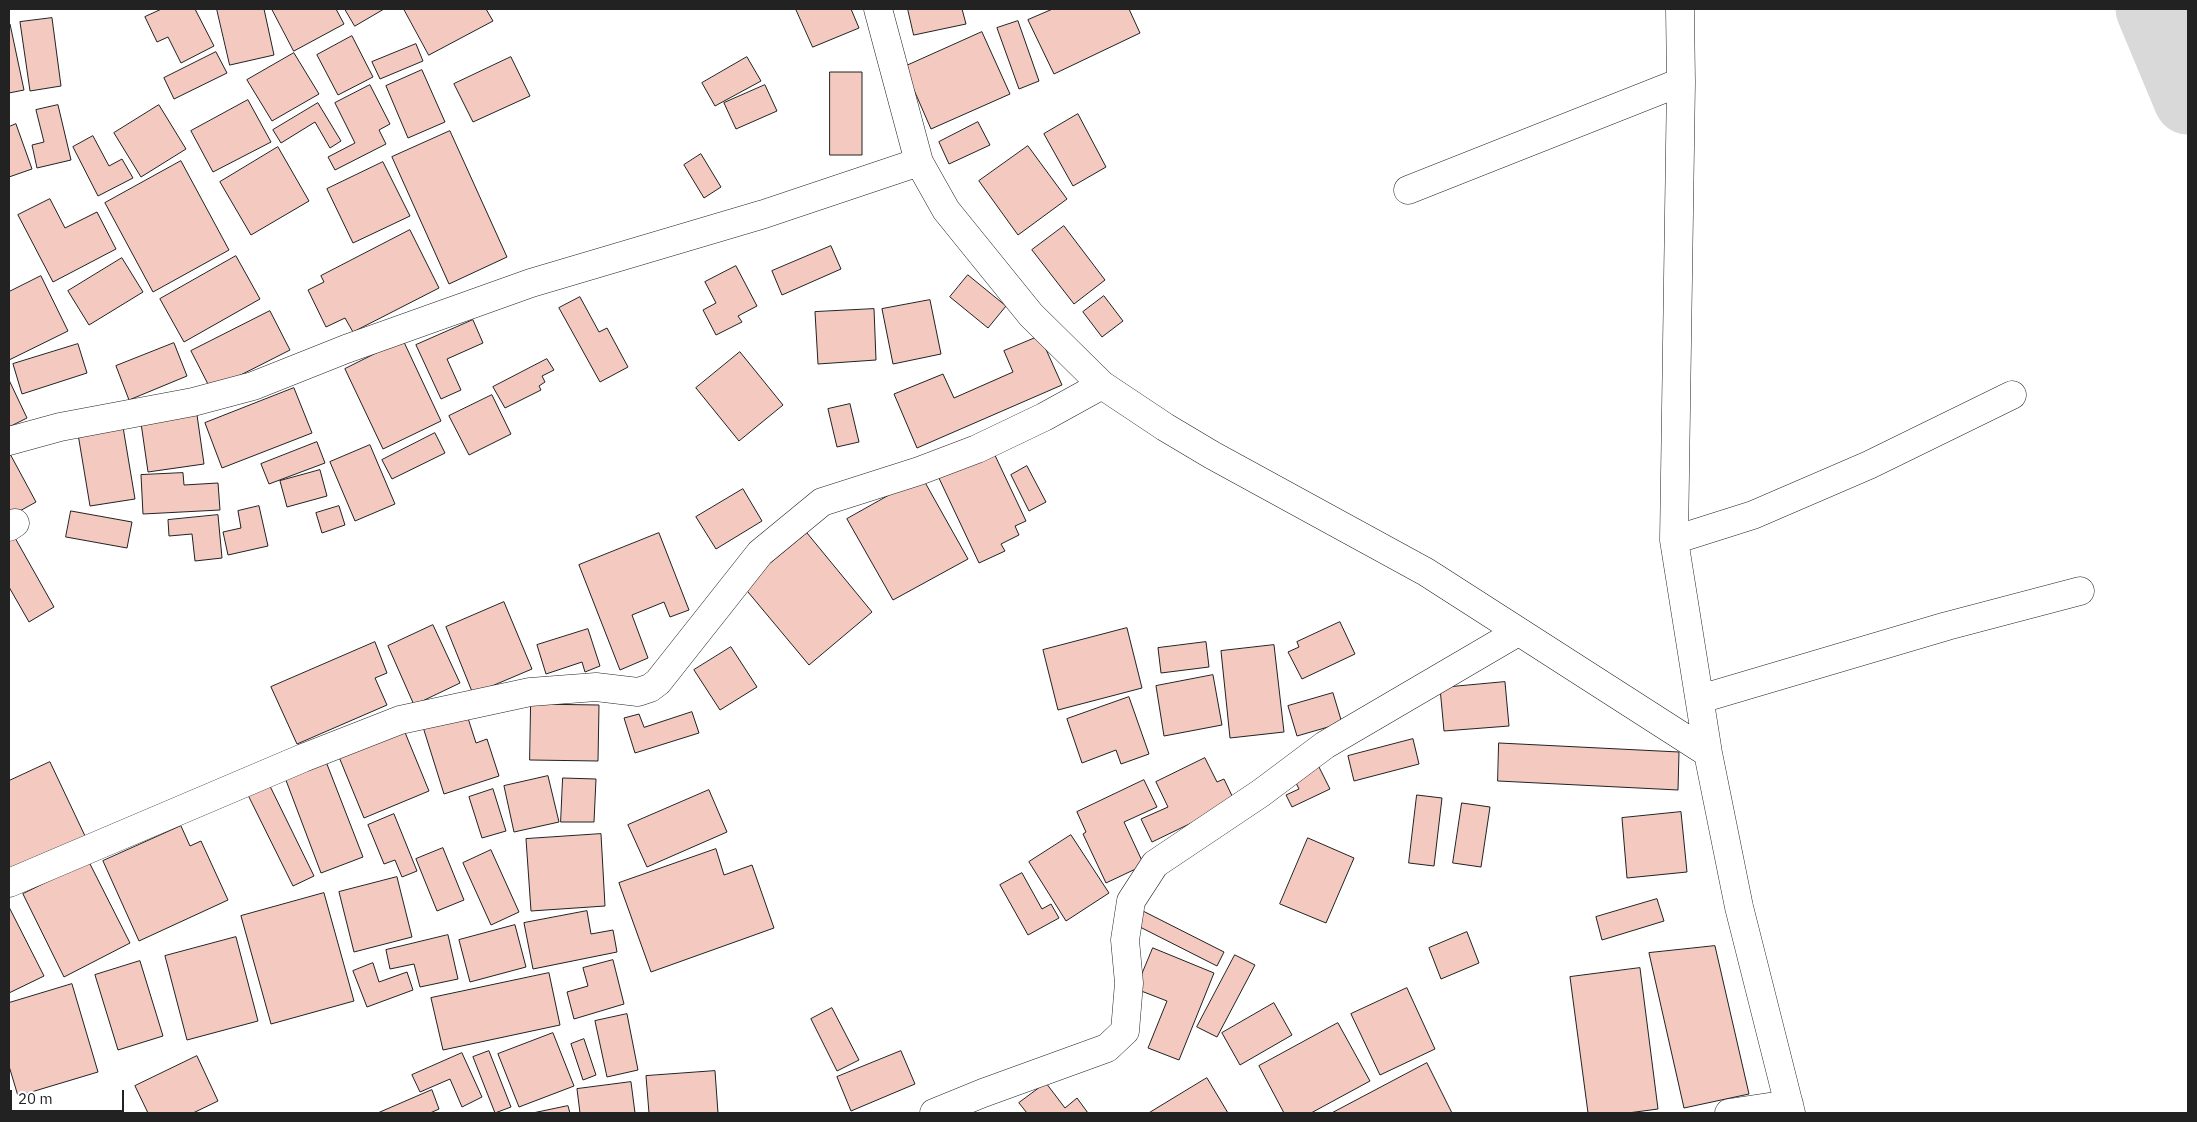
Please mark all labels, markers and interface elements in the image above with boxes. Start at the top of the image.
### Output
scale bar [12,1080,126,1112]
text: 20 m [18,1089,53,1108]

